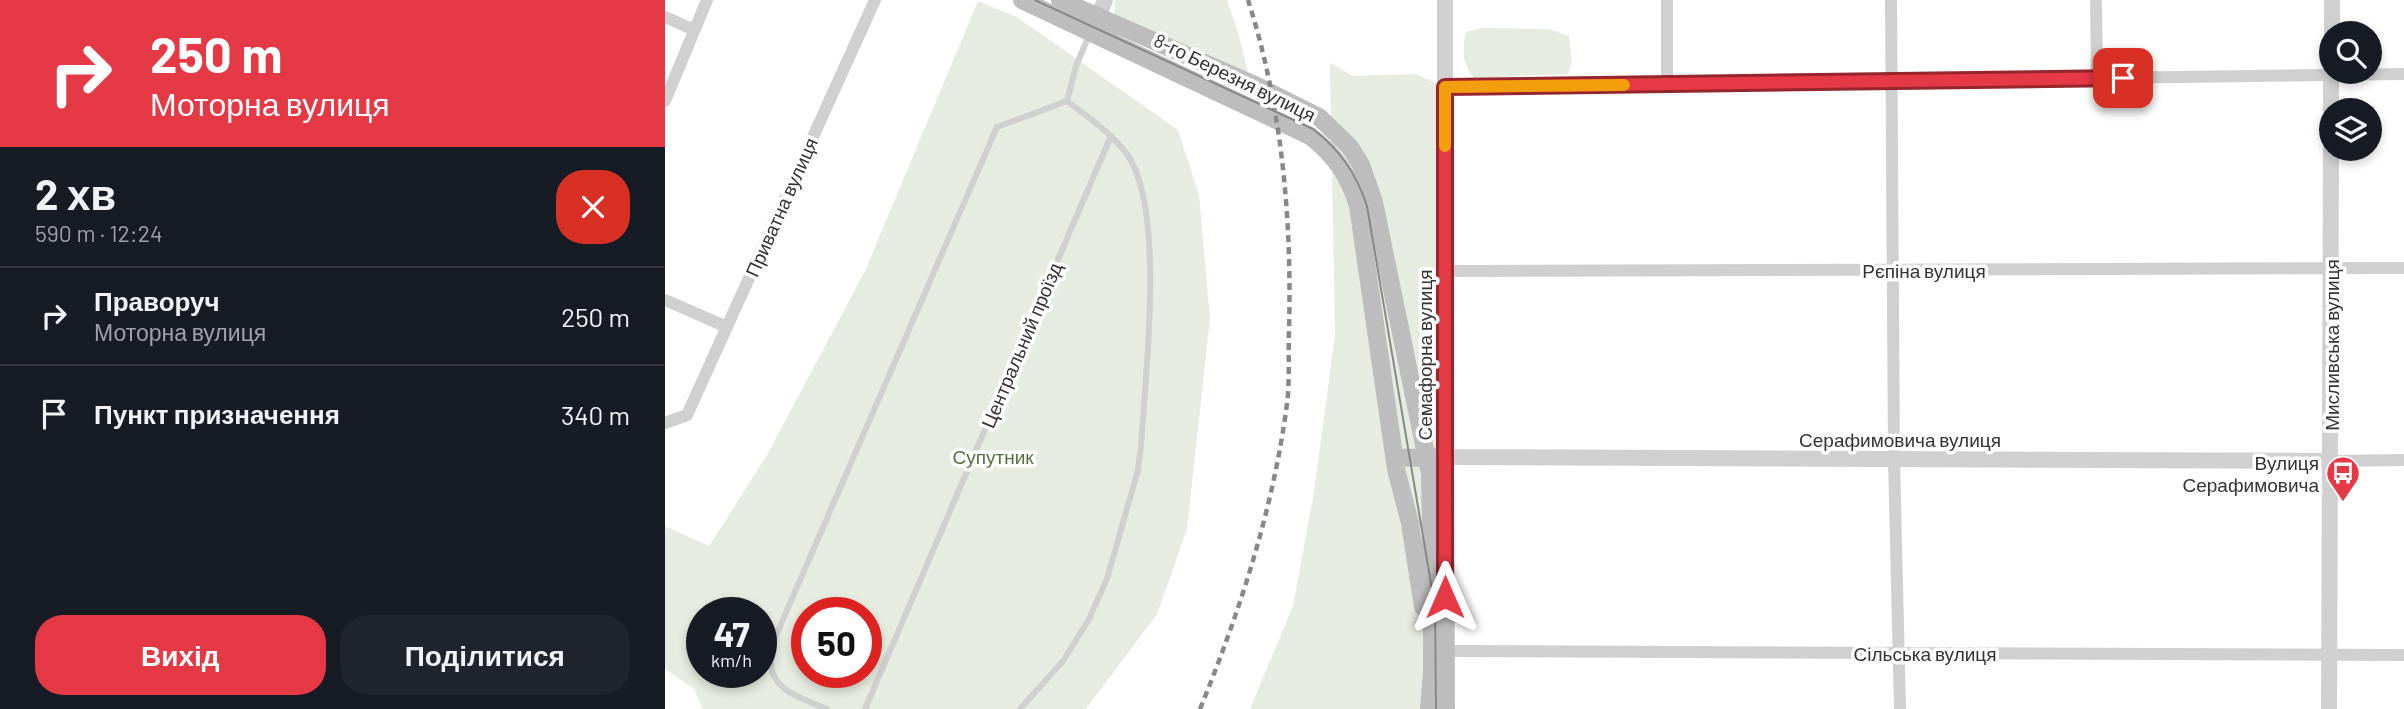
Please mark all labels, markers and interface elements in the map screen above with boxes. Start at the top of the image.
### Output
map controls [2319,21,2382,161]
button: search [2319,21,2382,84]
text: 250 m [150,24,283,83]
icon: right [35,28,126,119]
street label: 8-го Березня вулиця [1150,28,1320,126]
pin [2093,48,2153,108]
icon: arrive [2104,59,2142,97]
text: Моторна вулиця [150,84,390,122]
button: layers [2319,98,2382,161]
street label: Приватна вулиця [740,134,822,280]
text: 2 хв [35,168,116,218]
button: close [556,170,630,244]
text: 590 m · 12:24 [35,219,163,247]
street label: Центральний проїзд [976,259,1066,431]
street label: Рєпіна вулиця [1862,259,1986,282]
street label: Мисливська вулиця [2320,259,2343,431]
street label: Семафорна вулиця [1413,269,1436,441]
text: Праворуч [94,285,220,316]
icon: right [35,297,73,335]
text: 250 m [561,301,630,332]
text: Моторна вулиця [94,318,266,346]
icon: arrive [35,395,73,433]
text: Пункт призначення [94,398,340,429]
text: 340 m [561,399,630,430]
street label: Серафимовича вулиця [1799,428,2001,451]
park label: Супутник [952,445,1034,468]
place label: Вулиця Серафимовича [2183,451,2319,496]
bus stop icon: Вулиця Серафимовича [2324,454,2362,503]
position arrow [1408,560,1482,634]
speed limit sign: 50 [791,597,882,688]
text: 47 [713,612,750,654]
button: Вихід [35,615,326,695]
button: Поділитися [340,615,630,695]
street label: Сільська вулиця [1853,642,1997,665]
text: km/h [711,649,752,671]

